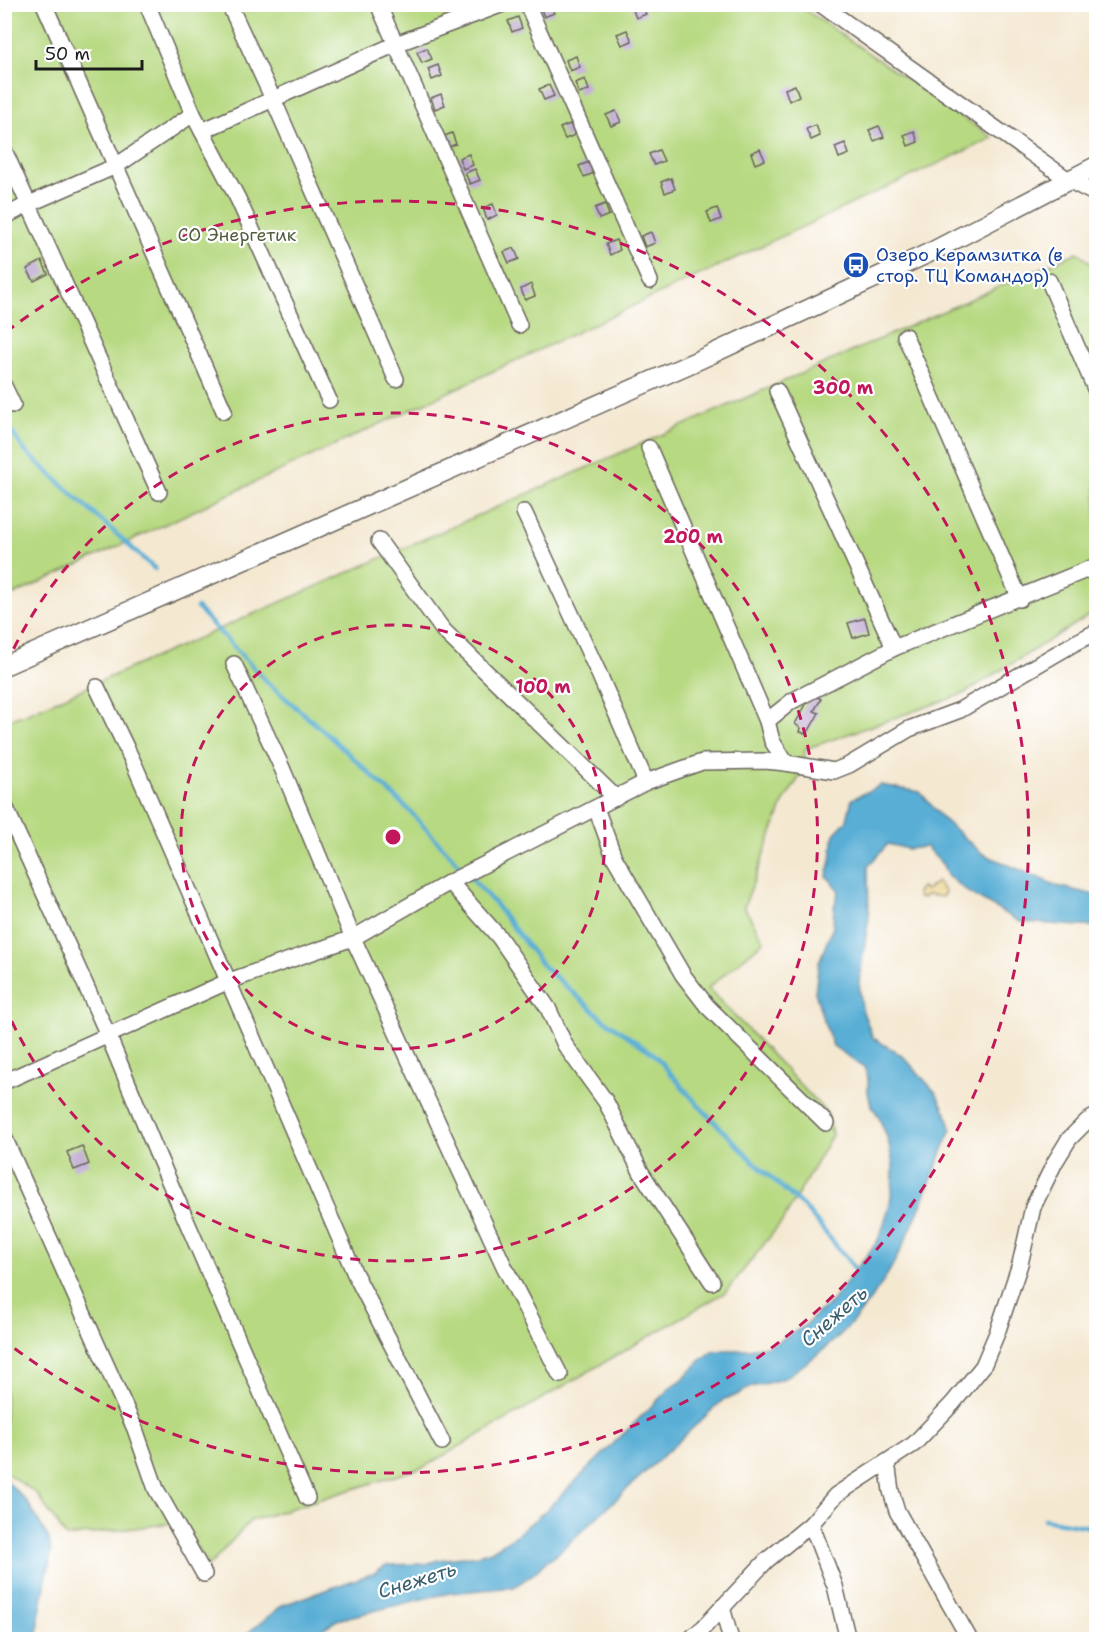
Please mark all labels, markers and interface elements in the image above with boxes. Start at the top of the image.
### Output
scale bar [36,33,142,71]
text: 50 m [45,42,90,66]
park label: СО Энергетик [178,223,297,247]
place label: Озеро Керамзитка (в стор. ТЦ Командор) [876,243,1063,288]
bus stop icon: Озеро Керамзитка (в стор. ТЦ Командор) [841,250,871,280]
text: 300 m [813,376,874,400]
text: 200 m [663,525,724,549]
text: 100 m [515,675,571,699]
centre of rings [383,827,403,847]
water label: Снежеть [795,1280,873,1352]
water label: Снежеть [374,1556,460,1604]

